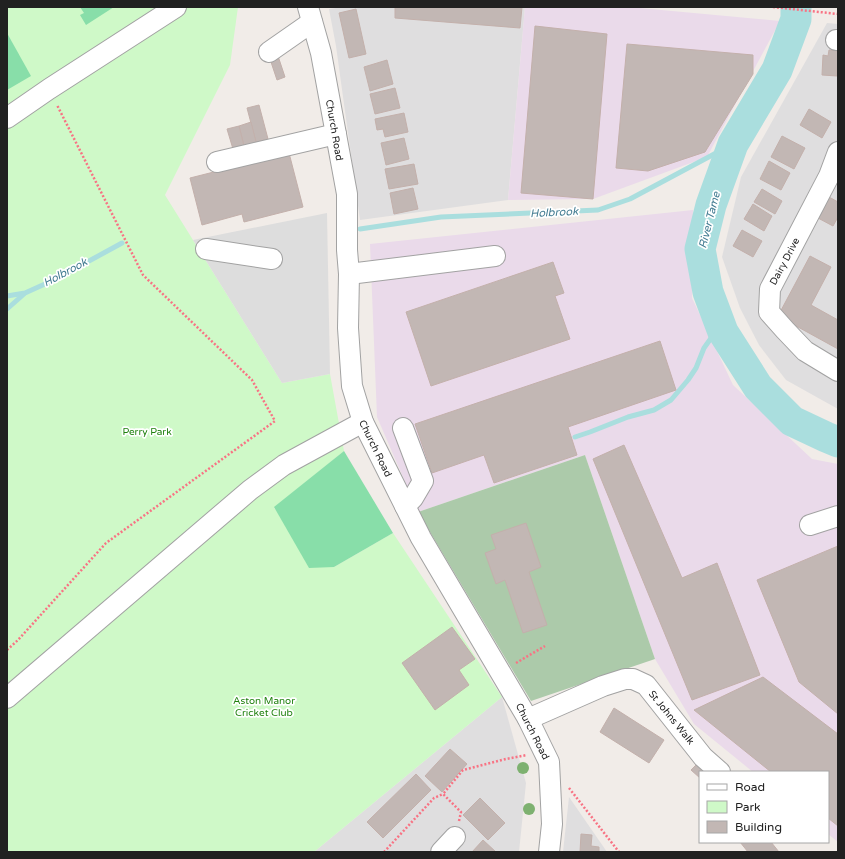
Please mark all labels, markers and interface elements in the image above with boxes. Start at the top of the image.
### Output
street label: Church Road [323,99,345,162]
water label: River Tame [696,190,723,250]
water label: Holbrook [530,205,579,220]
street label: Dairy Drive [767,235,803,287]
water label: Holbrook [41,255,90,289]
street label: Church Road [356,418,394,479]
park label: Perry Park [122,426,172,438]
street label: St Johns Walk [646,688,697,747]
park label: Aston Manor Cricket Club [233,695,295,719]
street label: Church Road [513,701,552,762]
legend [699,771,829,843]
text: Road [735,780,765,794]
text: Park [735,800,761,814]
text: Building [735,820,782,834]

